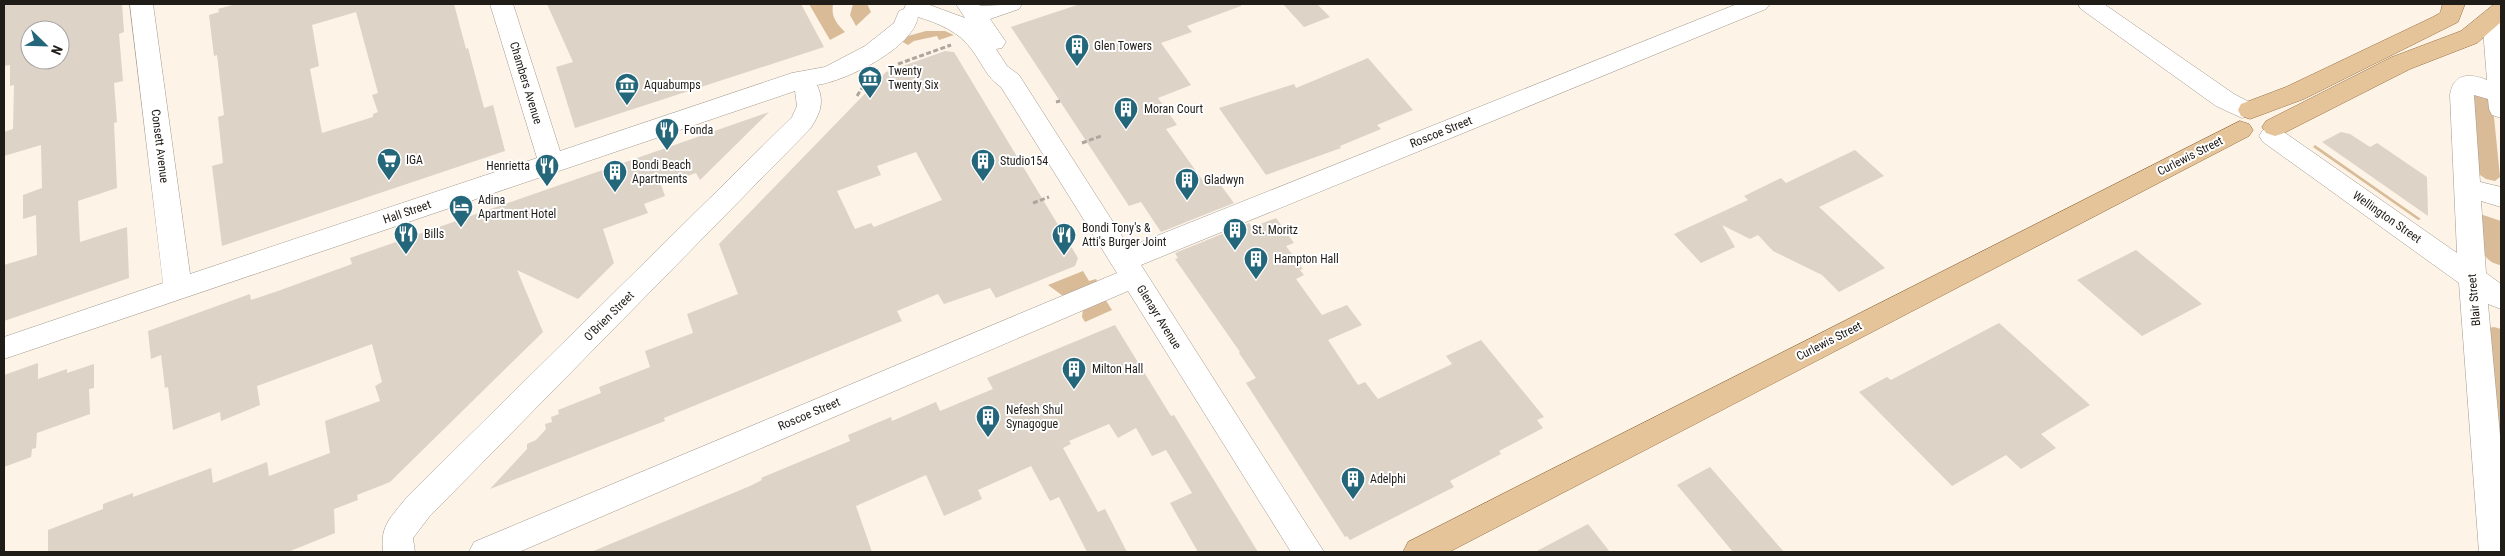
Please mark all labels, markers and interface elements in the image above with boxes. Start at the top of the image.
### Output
north arrow [20,20,70,70]
building icon: Glen Towers [1064,33,1090,67]
place label: Glen Towers [1094,39,1152,53]
street label: Chambers Avenue [507,40,545,126]
text: N [48,43,66,57]
place label: Twenty Twenty Six [888,64,939,92]
museum icon: Twenty Twenty Six [857,65,883,99]
museum icon: Aquabumps [614,72,640,106]
place label: Aquabumps [644,78,701,92]
building icon: Moran Court [1113,96,1139,130]
place label: Moran Court [1144,102,1203,116]
street label: Consett Avenue [149,108,172,184]
street label: Roscoe Street [1408,113,1475,151]
restaurant icon: Fonda [654,117,680,151]
place label: Fonda [684,123,713,137]
street label: Curlewis Street [2155,133,2225,178]
supermarket icon: IGA [376,147,402,181]
building icon: Studio154 [970,148,996,182]
place label: IGA [406,153,423,167]
restaurant icon: Henrietta [534,153,560,187]
place label: Studio154 [1000,154,1048,168]
place label: Bondi Beach Apartments [632,158,691,186]
place label: Henrietta [486,159,530,173]
building icon: Bondi Beach Apartments [602,159,628,193]
building icon: Gladwyn [1174,167,1200,201]
place label: Gladwyn [1204,173,1244,187]
street label: Wellington Street [2350,188,2424,246]
place label: Adina Apartment Hotel [478,193,556,221]
hotel icon: Adina Apartment Hotel [448,194,474,228]
street label: Hall Street [381,197,433,227]
building icon: St. Moritz [1222,217,1248,251]
restaurant icon: Bills [393,221,419,255]
place label: Bondi Tony's & Atti's Burger Joint [1082,221,1167,249]
restaurant icon: Bondi Tony's & Atti's Burger Joint [1051,222,1077,256]
place label: St. Moritz [1252,223,1298,237]
place label: Bills [424,227,444,241]
building icon: Hampton Hall [1243,246,1269,280]
place label: Hampton Hall [1274,252,1339,266]
street label: Blair Street [2465,273,2483,327]
street label: Glenayr Avenue [1134,282,1184,352]
street label: O'Brien Street [581,288,637,344]
street label: Curlewis Street [1794,318,1864,363]
building icon: Milton Hall [1061,356,1087,390]
place label: Milton Hall [1092,362,1143,376]
street label: Roscoe Street [776,395,842,433]
place label: Nefesh Shul Synagogue [1006,403,1063,431]
building icon: Nefesh Shul Synagogue [975,404,1001,438]
building icon: Adelphi [1340,466,1366,500]
place label: Adelphi [1370,472,1406,486]

